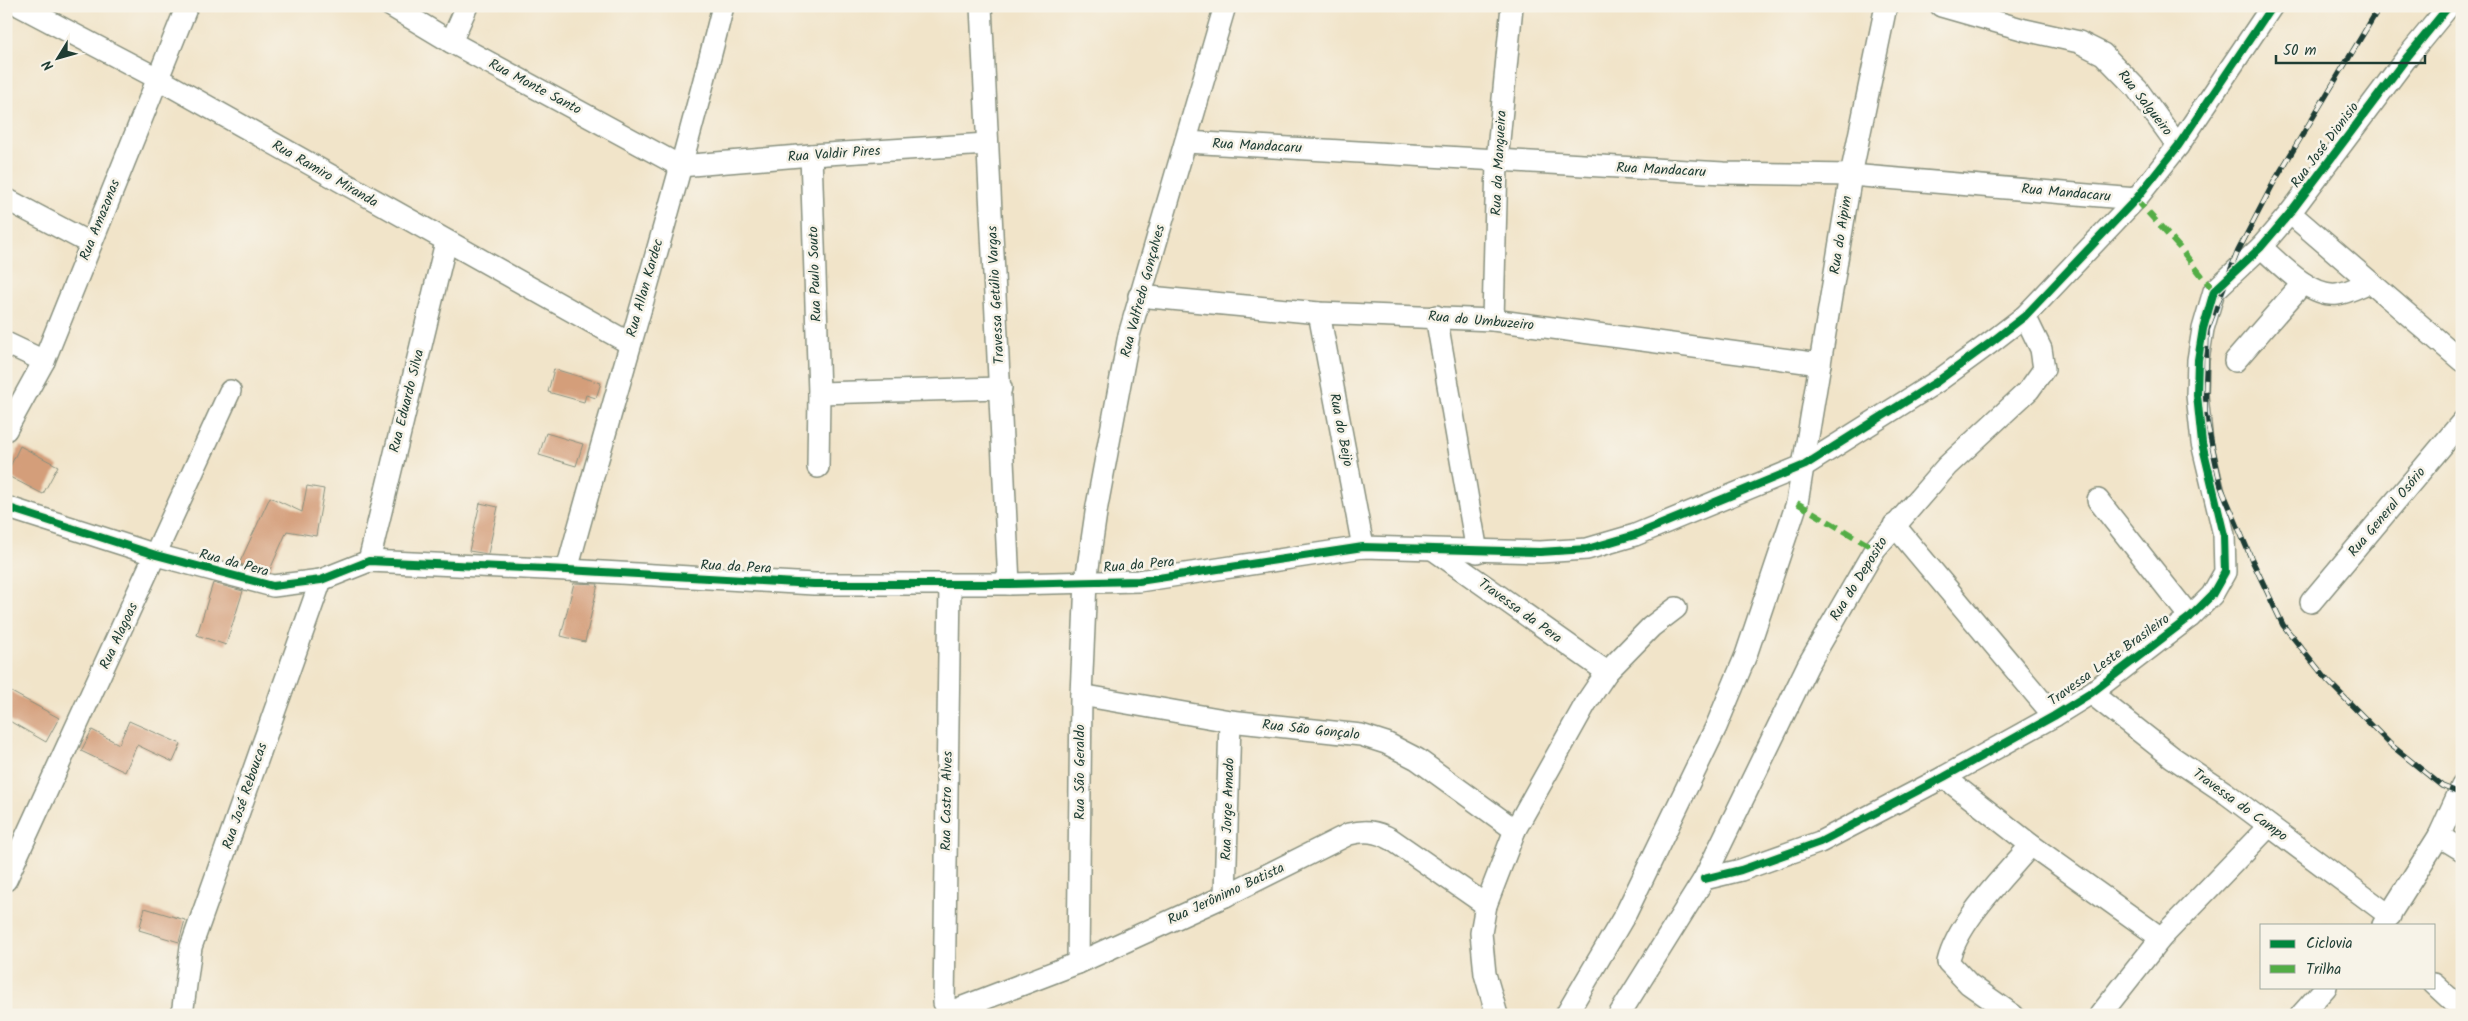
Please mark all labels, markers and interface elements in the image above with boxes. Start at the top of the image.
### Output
north arrow [32,32,82,82]
scale bar [2276,32,2424,64]
text: 50 m [2283,39,2317,63]
street label: Rua Monte Santo [485,53,585,121]
text: N [37,55,60,75]
street label: Rua Salgueiro [2112,65,2178,141]
street label: Rua José Dionisio [2285,97,2365,193]
street label: Rua da Mangueira [1485,110,1513,216]
street label: Rua Mandacaru [1212,133,1303,159]
street label: Rua Ramiro Miranda [268,135,382,213]
street label: Rua Valdir Pires [787,140,881,168]
street label: Rua Mandacaru [1616,157,1707,183]
street label: Rua Amazonas [74,176,126,264]
street label: Rua Mandacaru [2020,178,2112,208]
street label: Rua do Aipim [1824,194,1858,276]
street label: Rua Valfredo Gonçalves [1115,222,1171,360]
street label: Travessa Getúlio Vargas [981,225,1011,365]
street label: Rua Paulo Souto [802,226,828,322]
street label: Rua Allan Kardec [620,236,670,340]
street label: Rua do Umbuzeiro [1427,305,1535,337]
street label: Rua Eduardo Silva [384,347,430,455]
street label: Rua do Beijo [1323,391,1359,469]
street label: Rua General Osório [2343,462,2431,562]
street label: Rua do Deposito [1824,533,1894,625]
street label: Rua da Pera [197,543,271,583]
street label: Rua da Pera [1102,551,1176,579]
street label: Rua da Pera [700,554,772,580]
street label: Travessa da Pera [1473,573,1567,649]
street label: Rua Alagoas [94,599,144,673]
street label: Travessa Leste Brasileiro [2044,608,2174,712]
street label: Rua São Gonçalo [1261,714,1361,746]
street label: Rua São Geraldo [1069,724,1091,820]
street label: Rua José Reboucas [216,740,274,852]
street label: Rua Castro Alves [935,751,959,851]
street label: Rua Jorge Amado [1215,757,1241,861]
street label: Travessa do Campo [2188,763,2292,847]
street label: Rua Jerônimo Batista [1164,857,1288,931]
legend [2260,924,2436,988]
text: Ciclovia [2306,932,2353,956]
text: Trilha [2306,958,2341,982]

